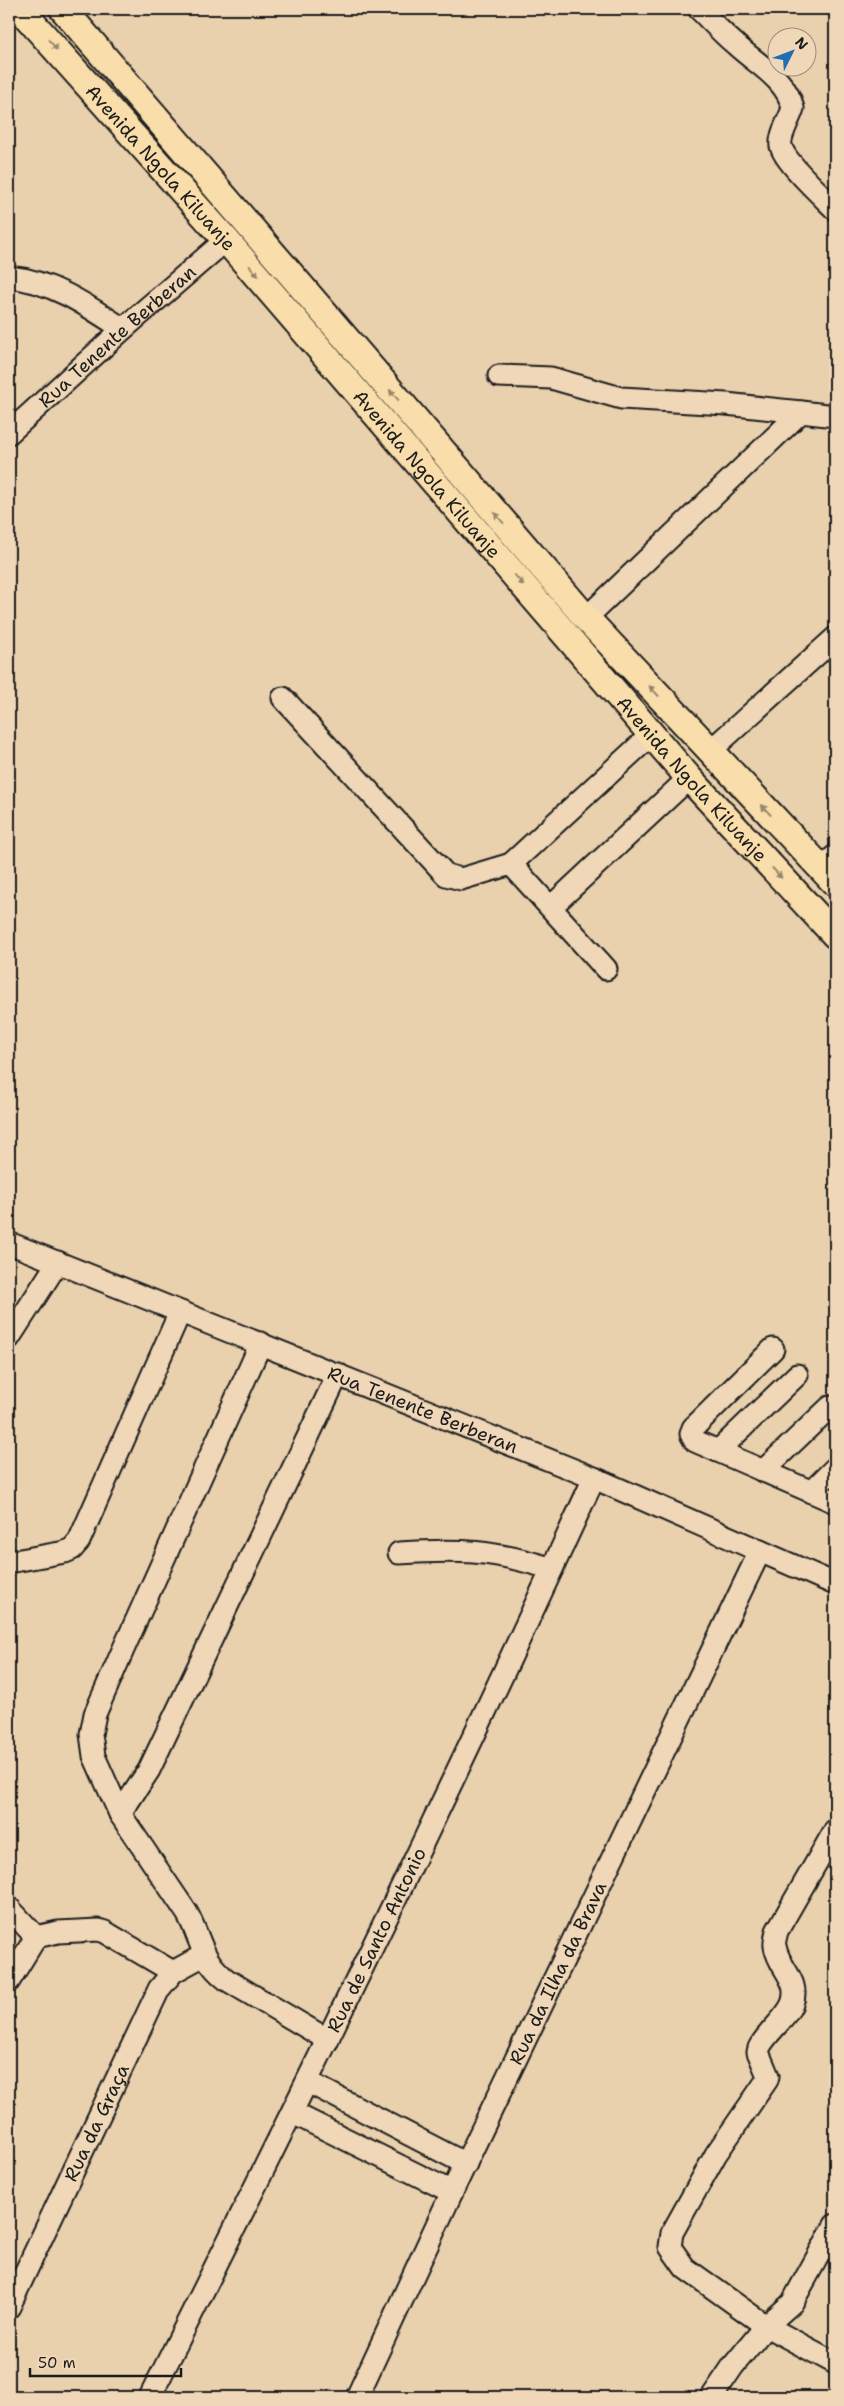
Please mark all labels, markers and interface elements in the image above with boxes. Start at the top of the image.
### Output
north arrow [766,28,816,78]
text: N [791,33,812,53]
one-way arrow [47,39,59,51]
street label: Avenida Ngola Kiluanje [80,79,242,256]
street label: Rua Tenente Berberan [33,259,201,413]
one-way arrow [248,265,259,278]
street label: Avenida Ngola Kiluanje [348,384,507,563]
one-way arrow [388,388,399,401]
one-way arrow [494,512,505,525]
one-way arrow [514,574,525,587]
one-way arrow [648,686,660,698]
street label: Avenida Ngola Kiluanje [611,690,773,867]
one-way arrow [760,804,772,816]
one-way arrow [771,866,783,878]
street label: Rua Tenente Berberan [324,1360,522,1459]
street label: Rua de Santo Antonio [321,1843,431,2036]
street label: Rua da Ilha da Brava [503,1877,612,2069]
street label: Rua da Graça [58,2060,135,2185]
scale bar [30,2346,181,2378]
text: 50 m [38,2353,76,2373]

